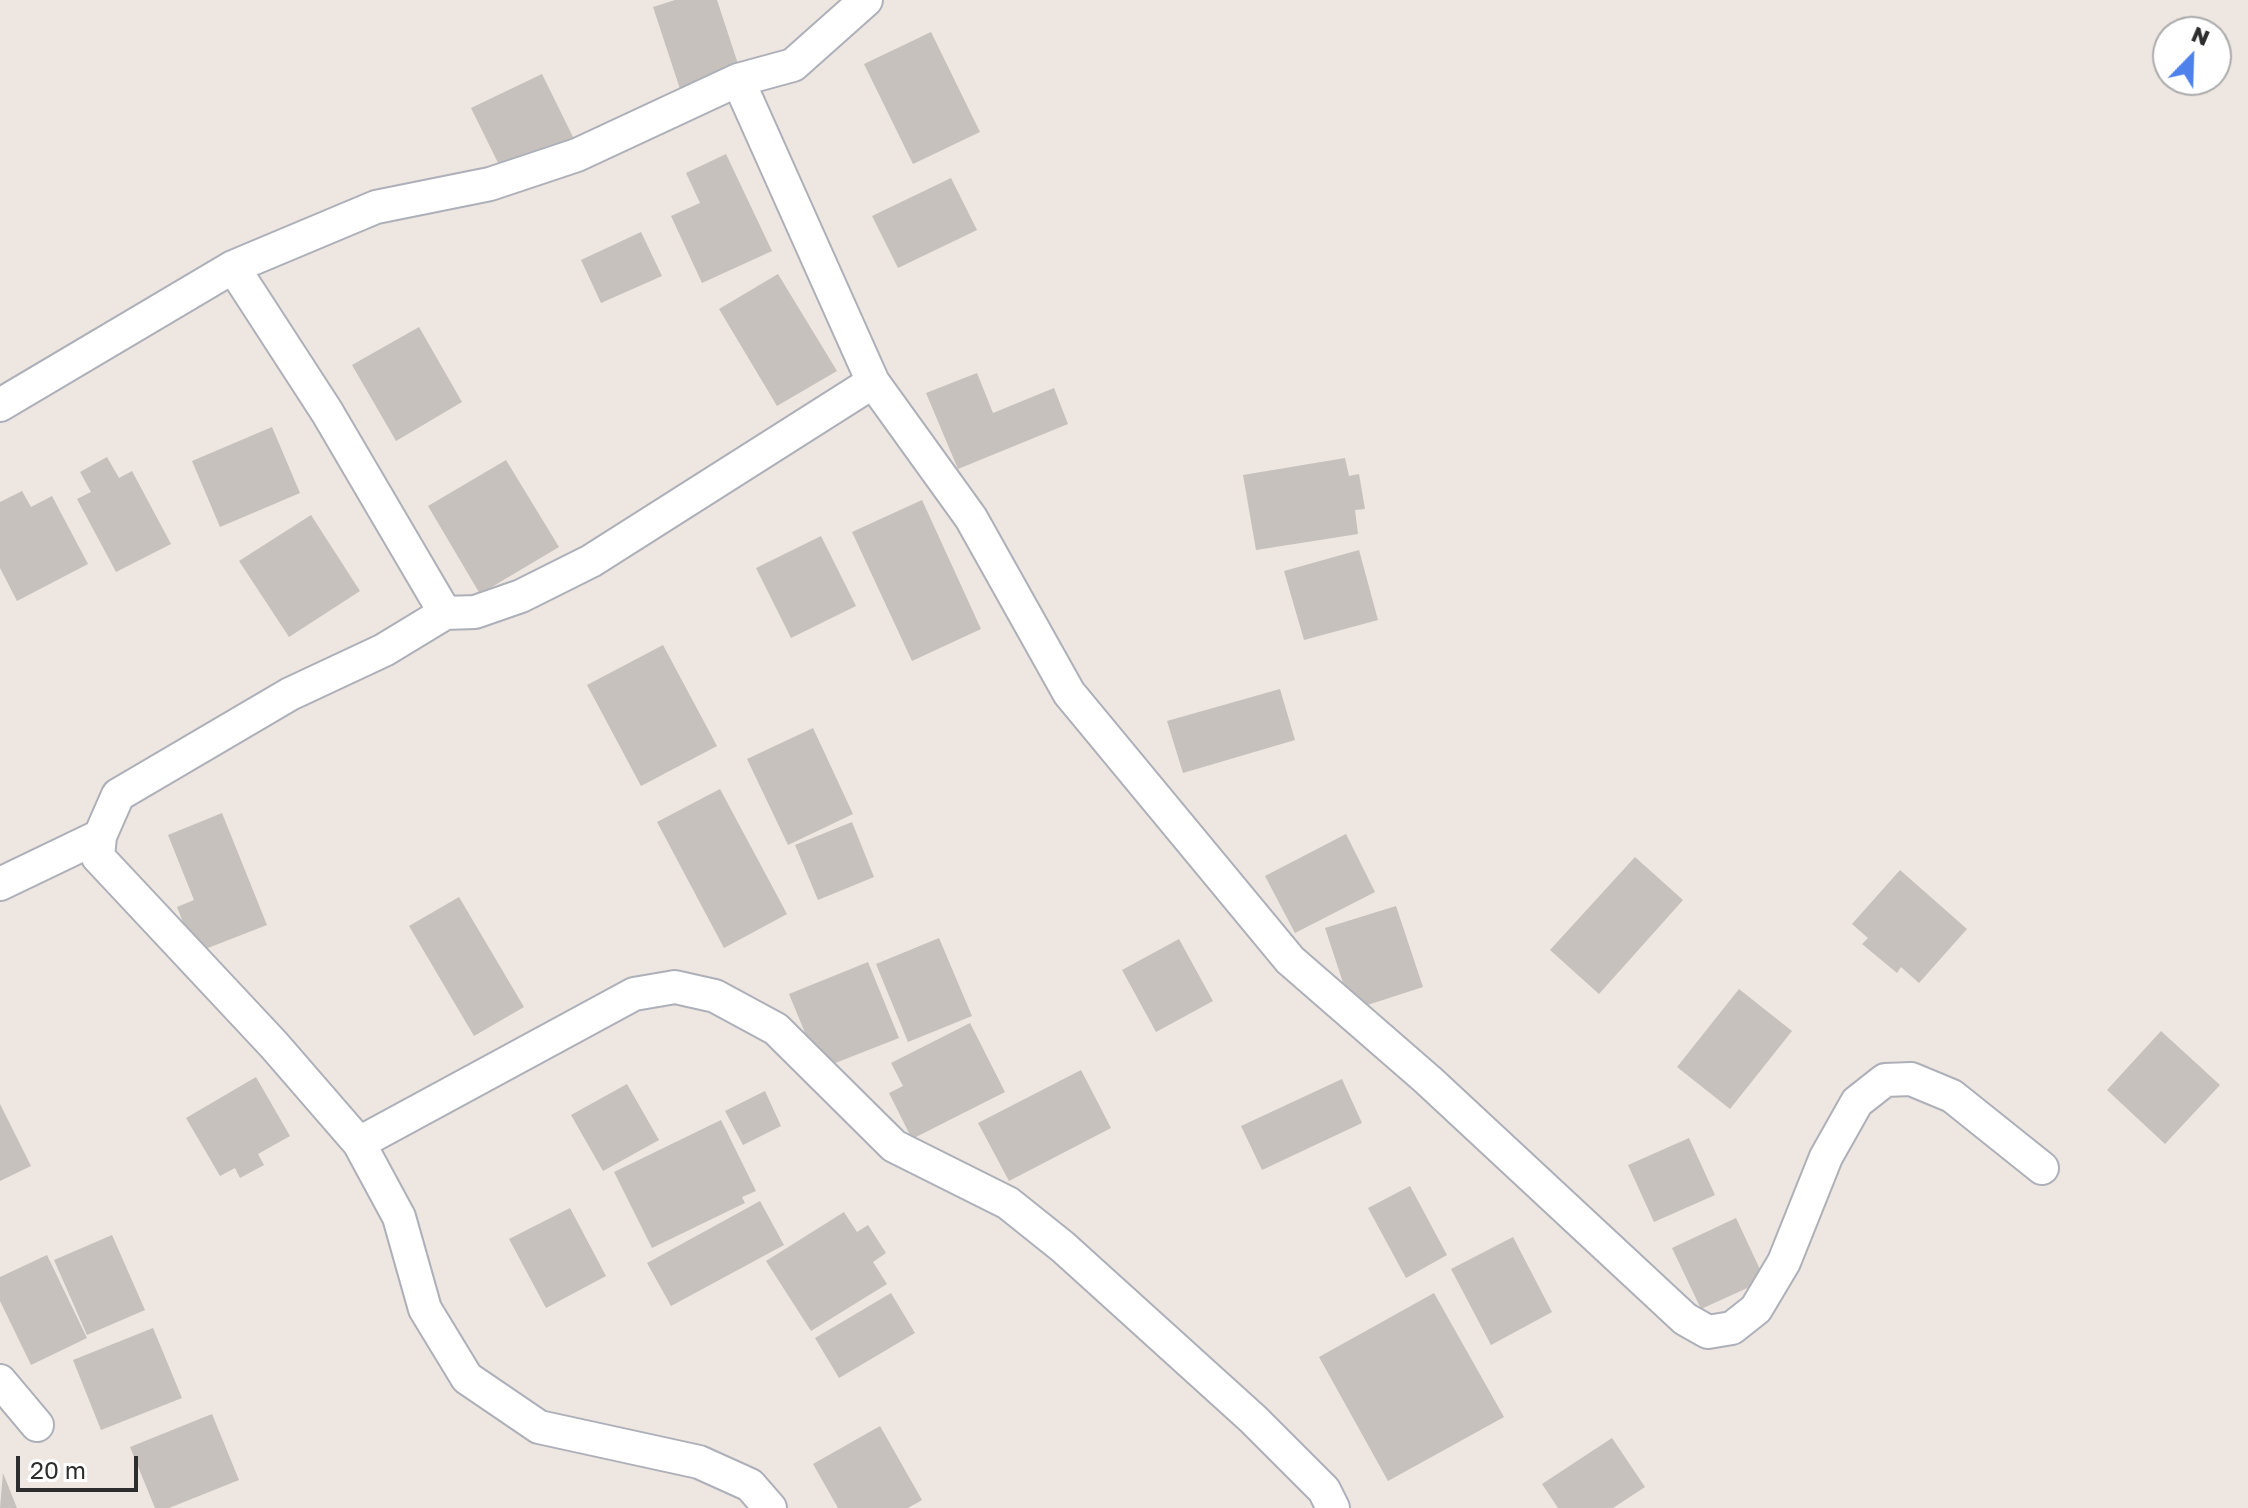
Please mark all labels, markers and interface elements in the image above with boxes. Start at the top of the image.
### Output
north arrow [2152,16,2232,96]
text: N [2188,20,2214,51]
scale bar [20,1440,142,1490]
text: 20 m [30,1455,86,1484]

